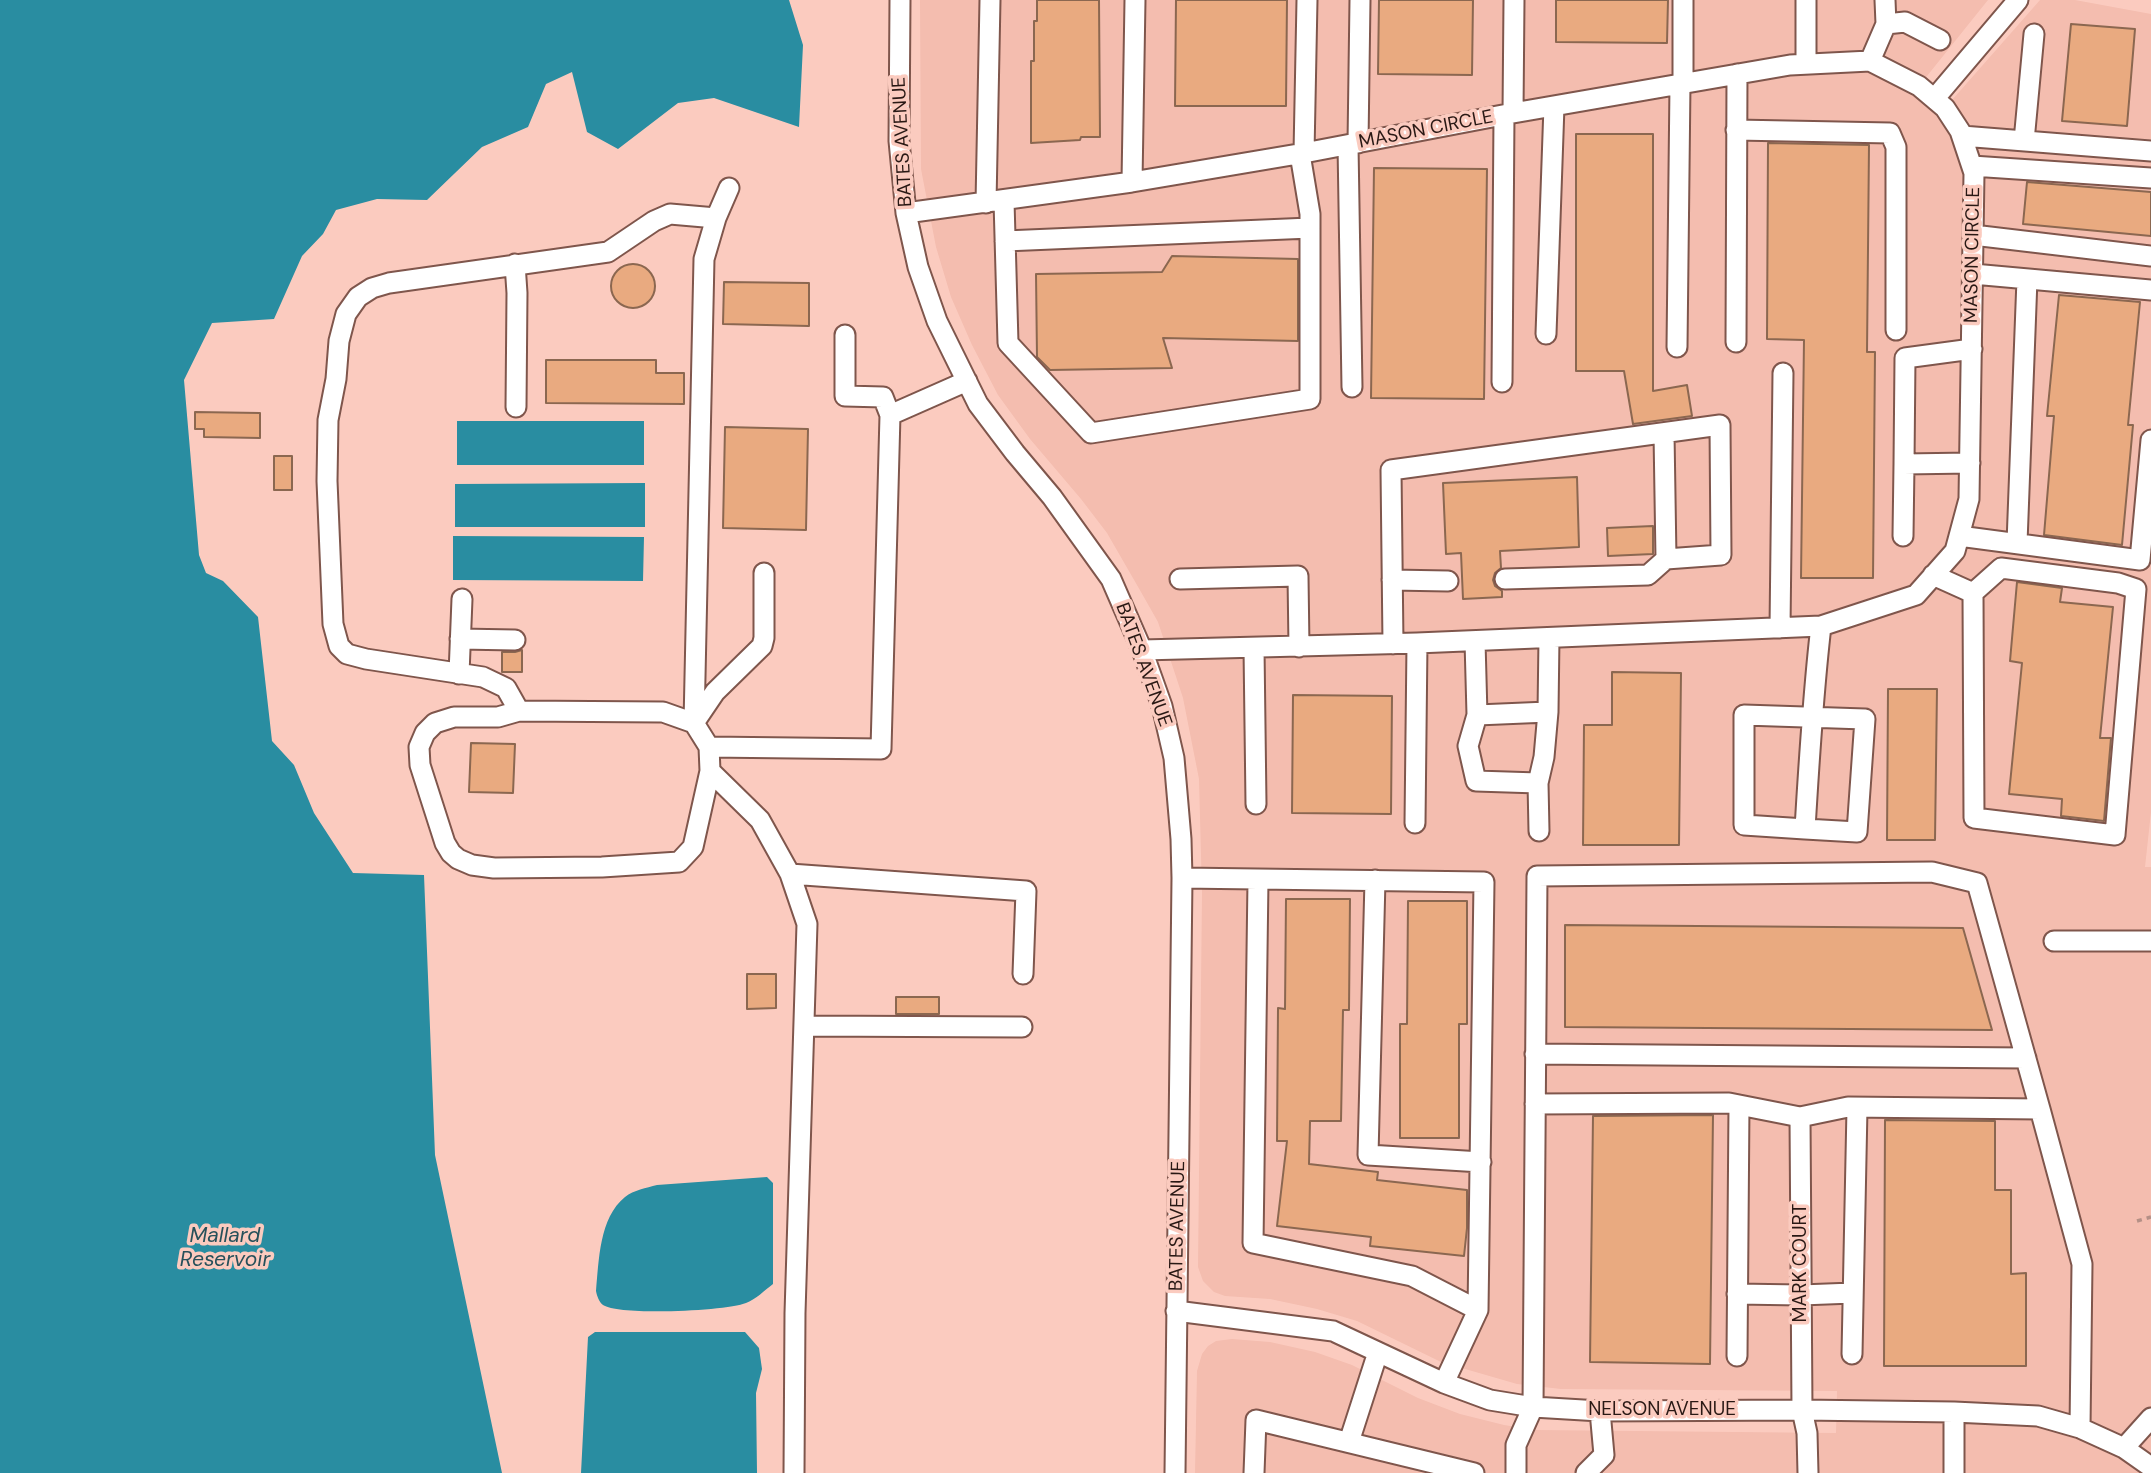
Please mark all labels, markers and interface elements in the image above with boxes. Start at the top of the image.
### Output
street label: BATES AVENUE [888,76,918,208]
street label: MASON CIRCLE [1357,106,1495,154]
street label: MASON CIRCLE [1960,187,1986,323]
street label: BATES AVENUE [1110,600,1176,730]
street label: BATES AVENUE [1165,1161,1191,1291]
street label: MARK COURT [1790,1204,1812,1322]
water label: Mallard Reservoir [180,1223,270,1273]
street label: NELSON AVENUE [1588,1399,1736,1421]

